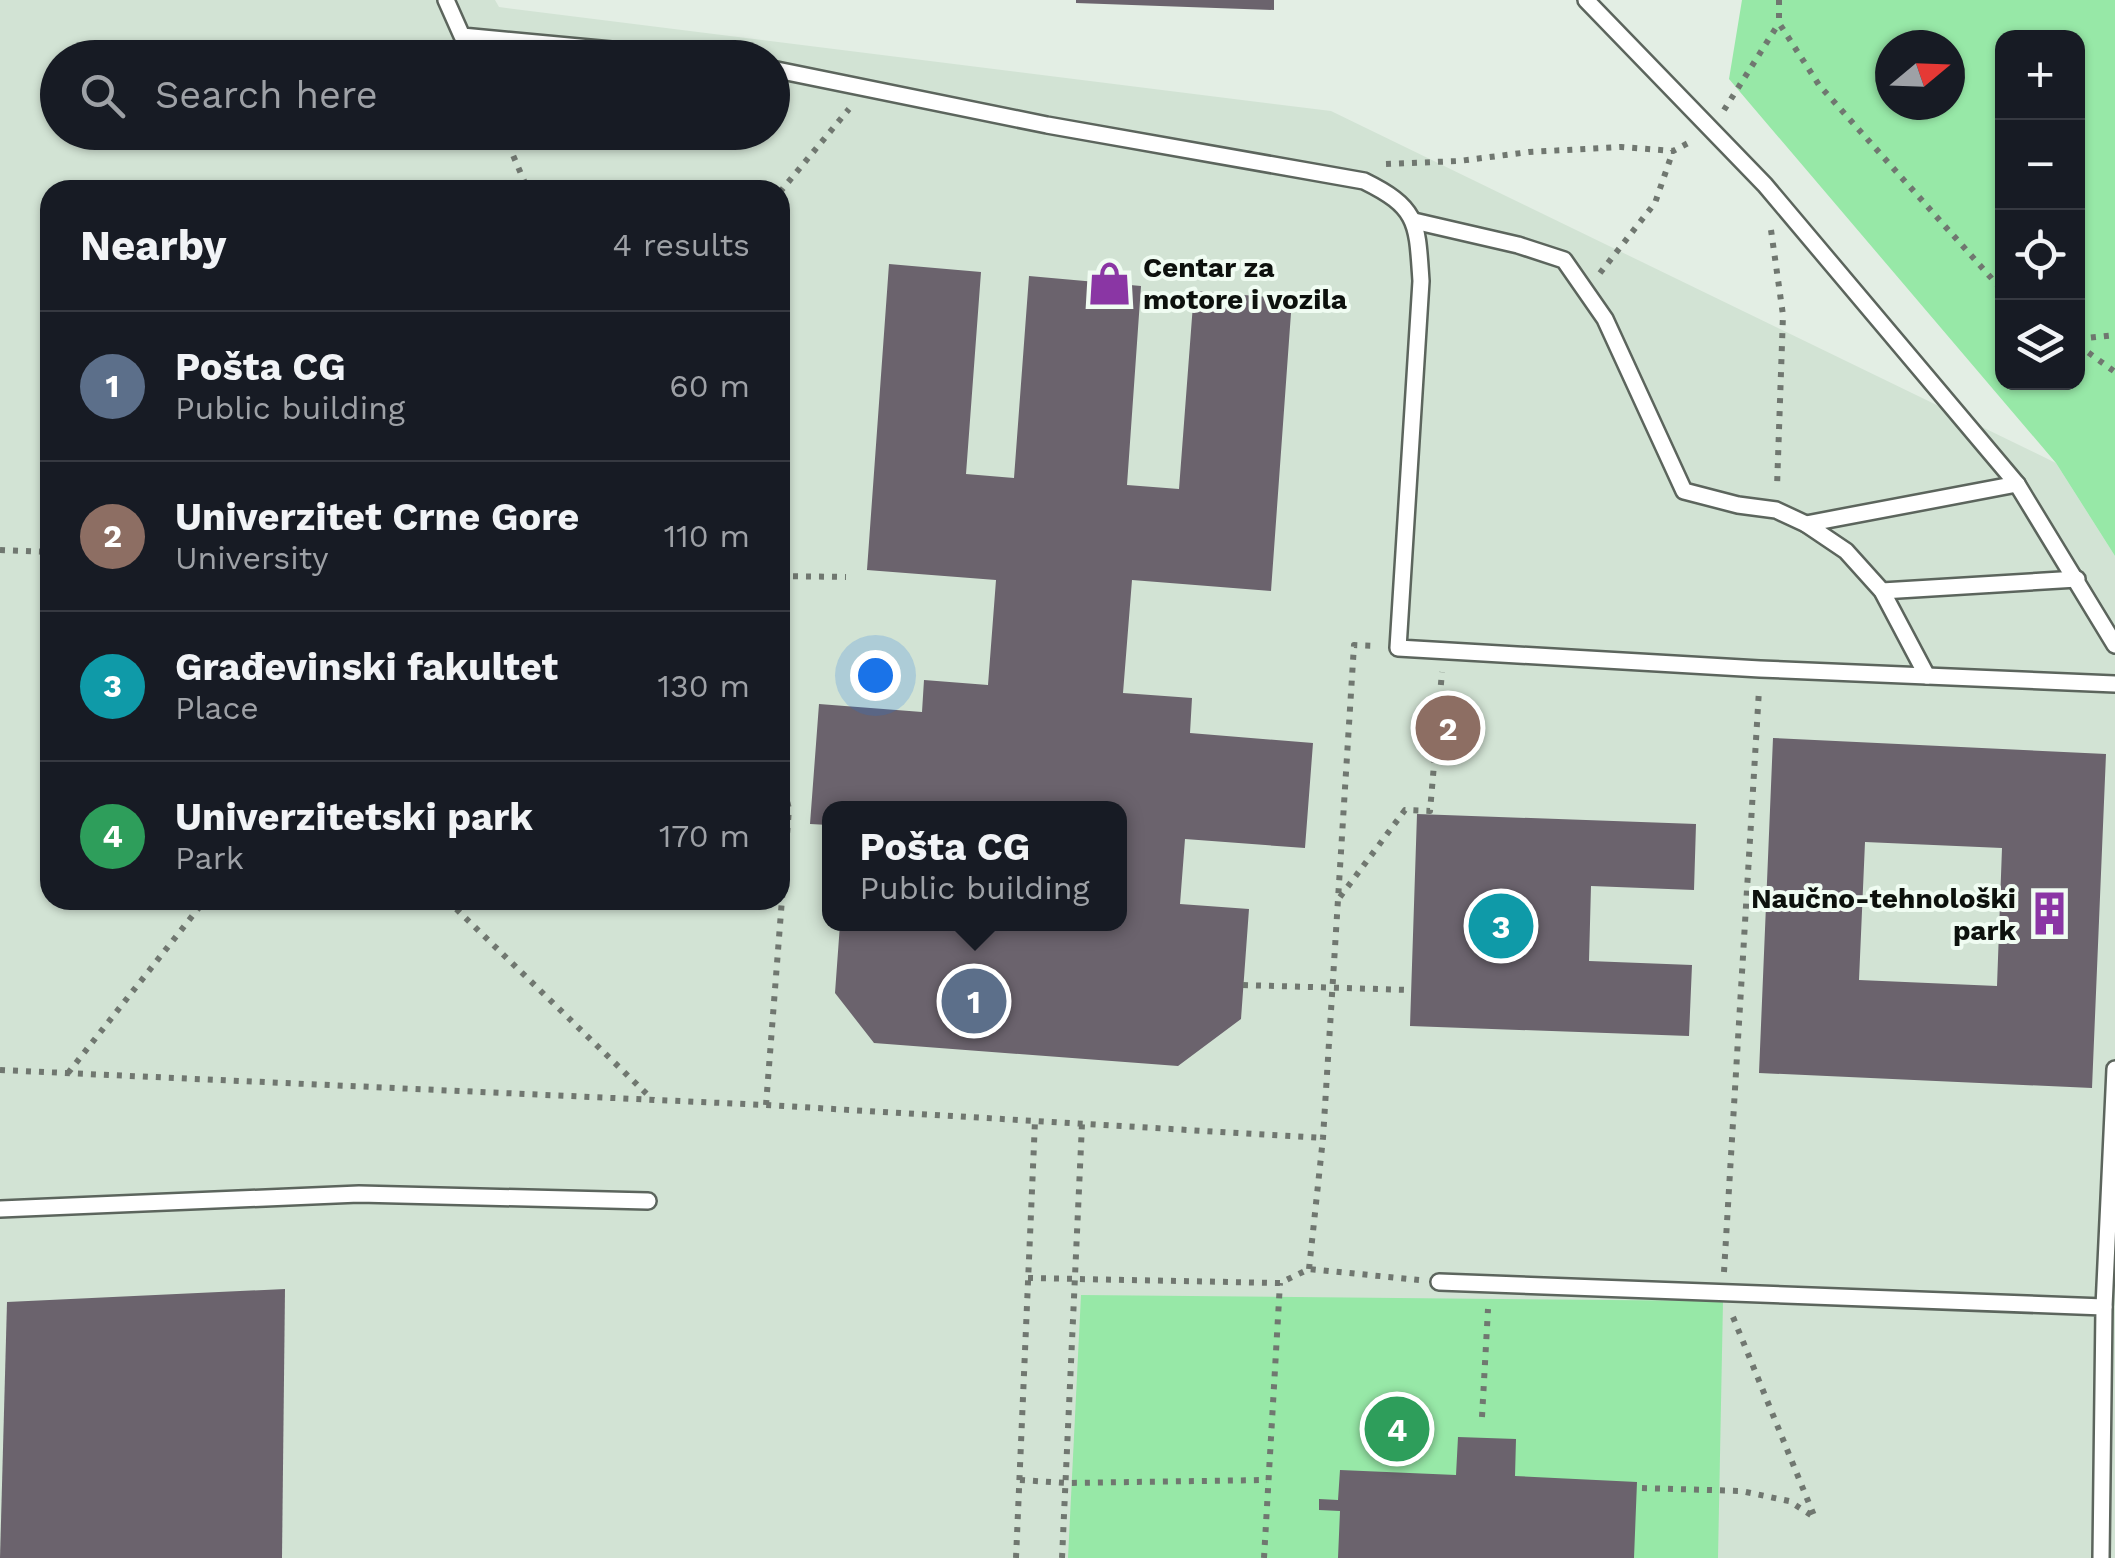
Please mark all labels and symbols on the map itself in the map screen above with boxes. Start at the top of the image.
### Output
north arrow [1875,30,1965,120]
place label: Centar za motore i vozila [1143,251,1348,316]
shop icon: Centar za motore i vozila [1086,259,1134,307]
your location [850,650,901,701]
pin: 2 [1416,690,1480,766]
place label: Naučno-tehnološki park [1751,882,2017,947]
pin: 3 [1468,888,1534,964]
building icon: Naučno-tehnološki park [2025,890,2073,938]
pin: 1 [942,964,1006,1038]
pin: 4 [1364,1392,1430,1466]

